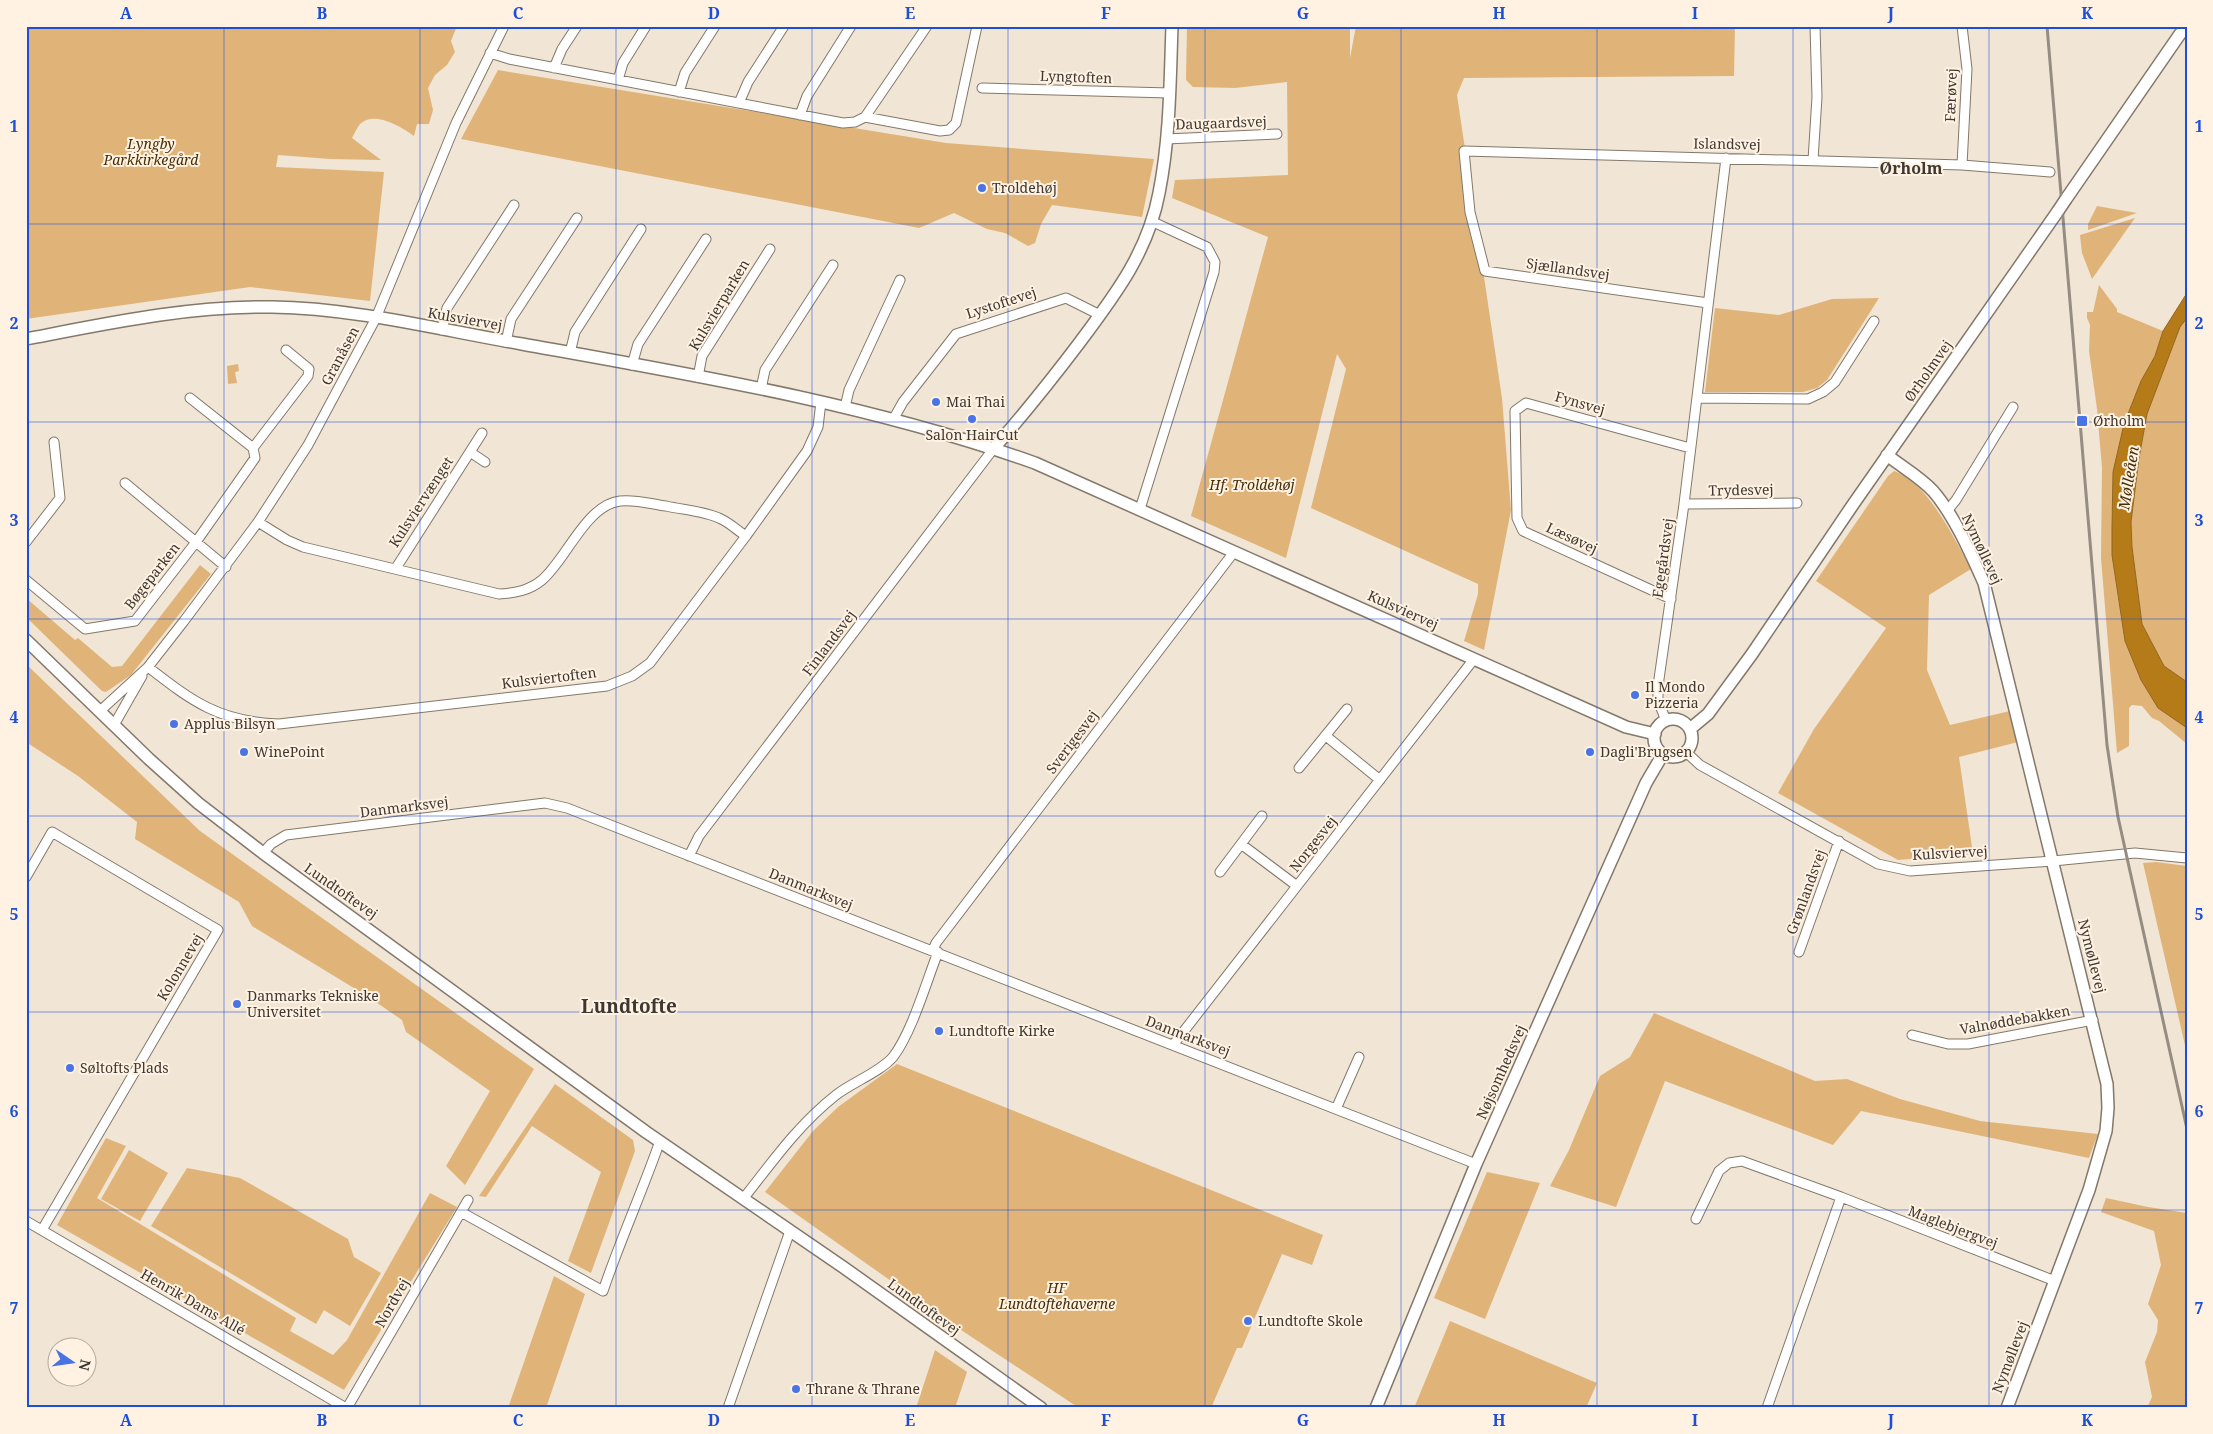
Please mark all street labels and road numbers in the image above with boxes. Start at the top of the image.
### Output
street label: Lyngtoften [1040,66,1113,87]
street label: Færøvej [1940,68,1961,122]
street label: Daugaardsvej [1175,111,1267,134]
street label: Islandsvej [1693,133,1761,154]
street label: Sjællandsvej [1525,253,1611,284]
street label: Kulsvierparken [684,256,753,354]
street label: Lystoftevej [963,282,1038,323]
street label: Kulsviervej [426,303,504,334]
street label: Granåsen [316,323,363,388]
street label: Ørholmvej [1899,336,1956,405]
street label: Fynsvej [1553,386,1607,419]
street label: Kulsviervænget [384,453,457,551]
street label: Trydesvej [1708,479,1774,500]
street label: Nymøllevej [1958,510,2007,587]
street label: Læsøvej [1543,517,1601,558]
street label: Egegårdsvej [1647,517,1678,599]
street label: Bøgeparken [120,538,184,613]
street label: Kulsviervej [1365,586,1442,634]
street label: Finlandsvej [798,606,860,679]
street label: Kulsviertoften [500,662,597,693]
street label: Sverigesvej [1041,706,1102,778]
street label: Danmarksvej [359,792,449,821]
street label: Norgesvej [1285,812,1341,876]
street label: Kulsviervej [1912,841,1988,864]
street label: Grønlandsvej [1781,846,1830,937]
street label: Lundtoftevej [301,858,382,923]
street label: Danmarksvej [766,863,856,914]
street label: Nymøllevej [2074,917,2111,995]
street label: Kolonnevej [152,930,207,1004]
street label: Valnøddebakken [1958,1000,2072,1039]
street label: Danmarksvej [1143,1011,1233,1060]
street label: Nøjsomhedsvej [1471,1021,1530,1122]
street label: Maglebjergvej [1906,1201,2001,1252]
street label: Henrik Dams Allé [137,1264,249,1339]
street label: Lundtoftevej [884,1274,965,1339]
street label: Nordvej [370,1275,413,1331]
street label: Nymøllevej [1987,1318,2032,1396]

